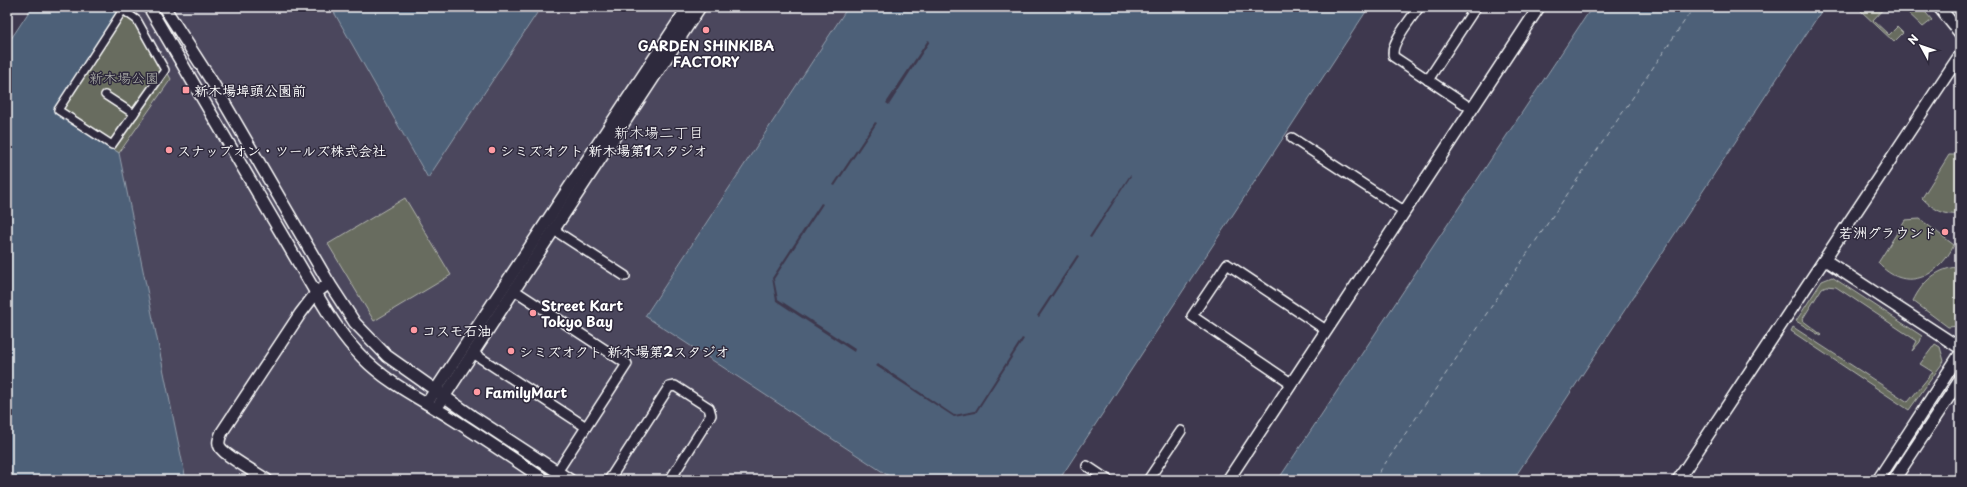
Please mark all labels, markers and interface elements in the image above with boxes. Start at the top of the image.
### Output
marker: GARDEN SHINKIBA FACTORY [701,25,711,35]
north arrow [1901,26,1941,66]
text: N [1904,30,1922,48]
place label: GARDEN SHINKIBA FACTORY [638,35,774,72]
park label: 新木場公園 [89,67,159,88]
place label: 新木場埠頭公園前 [194,80,306,101]
marker: 新木場埠頭公園前 [181,85,191,95]
district label: 新木場二丁目 [614,120,704,143]
place label: スナップオン・ツールズ株式会社 [177,140,386,161]
place label: シミズオクト 新木場第1スタジオ [500,140,707,161]
marker: スナップオン・ツールズ株式会社 [164,145,174,155]
marker: シミズオクト 新木場第1スタジオ [487,145,497,155]
place label: 若洲グラウンド [1839,222,1937,243]
marker: 若洲グラウンド [1940,227,1950,237]
place label: Street Kart Tokyo Bay [541,295,623,332]
marker: Street Kart Tokyo Bay [528,308,538,318]
place label: コスモ石油 [422,320,491,341]
marker: コスモ石油 [409,325,419,335]
place label: シミズオクト 新木場第2スタジオ [519,341,729,362]
marker: シミズオクト 新木場第2スタジオ [506,346,516,356]
place label: FamilyMart [485,382,567,403]
marker: FamilyMart [472,387,482,397]

